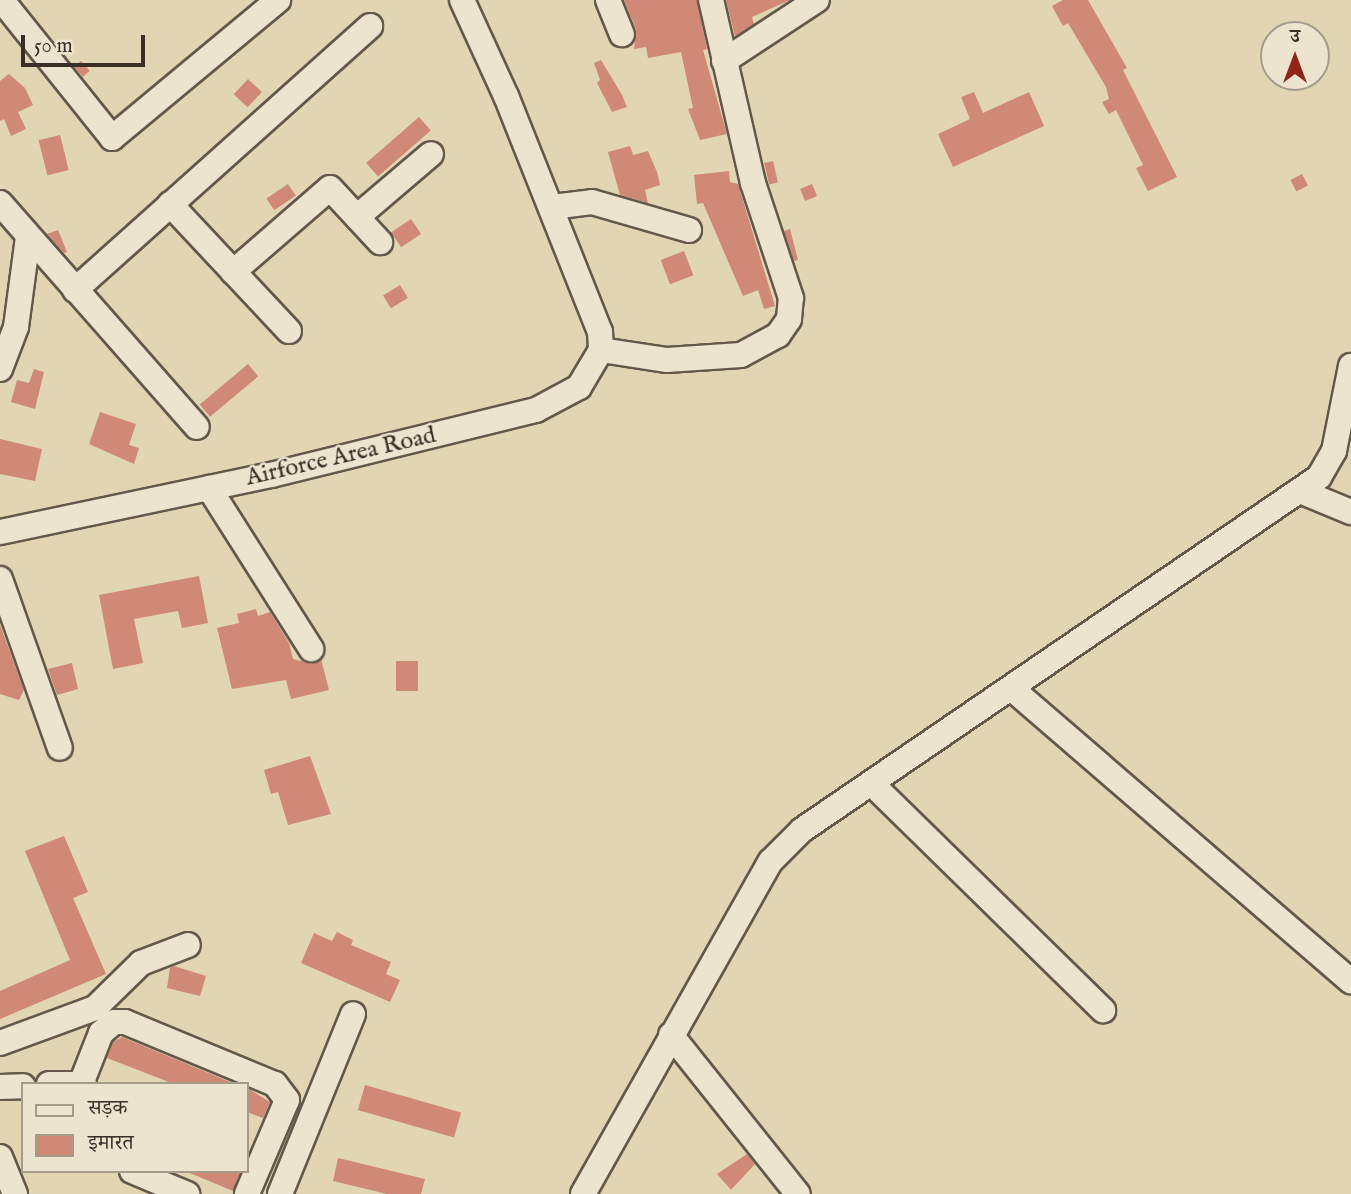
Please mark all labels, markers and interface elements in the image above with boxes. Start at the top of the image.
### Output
scale bar [24,21,149,65]
north arrow [1260,21,1330,91]
text: उ [1290,25,1300,49]
text: 50 m [34,33,73,60]
street label: Airforce Area Road [243,421,439,493]
legend [21,1082,248,1173]
text: सड़क [88,1095,127,1122]
text: इमारत [88,1130,134,1157]

